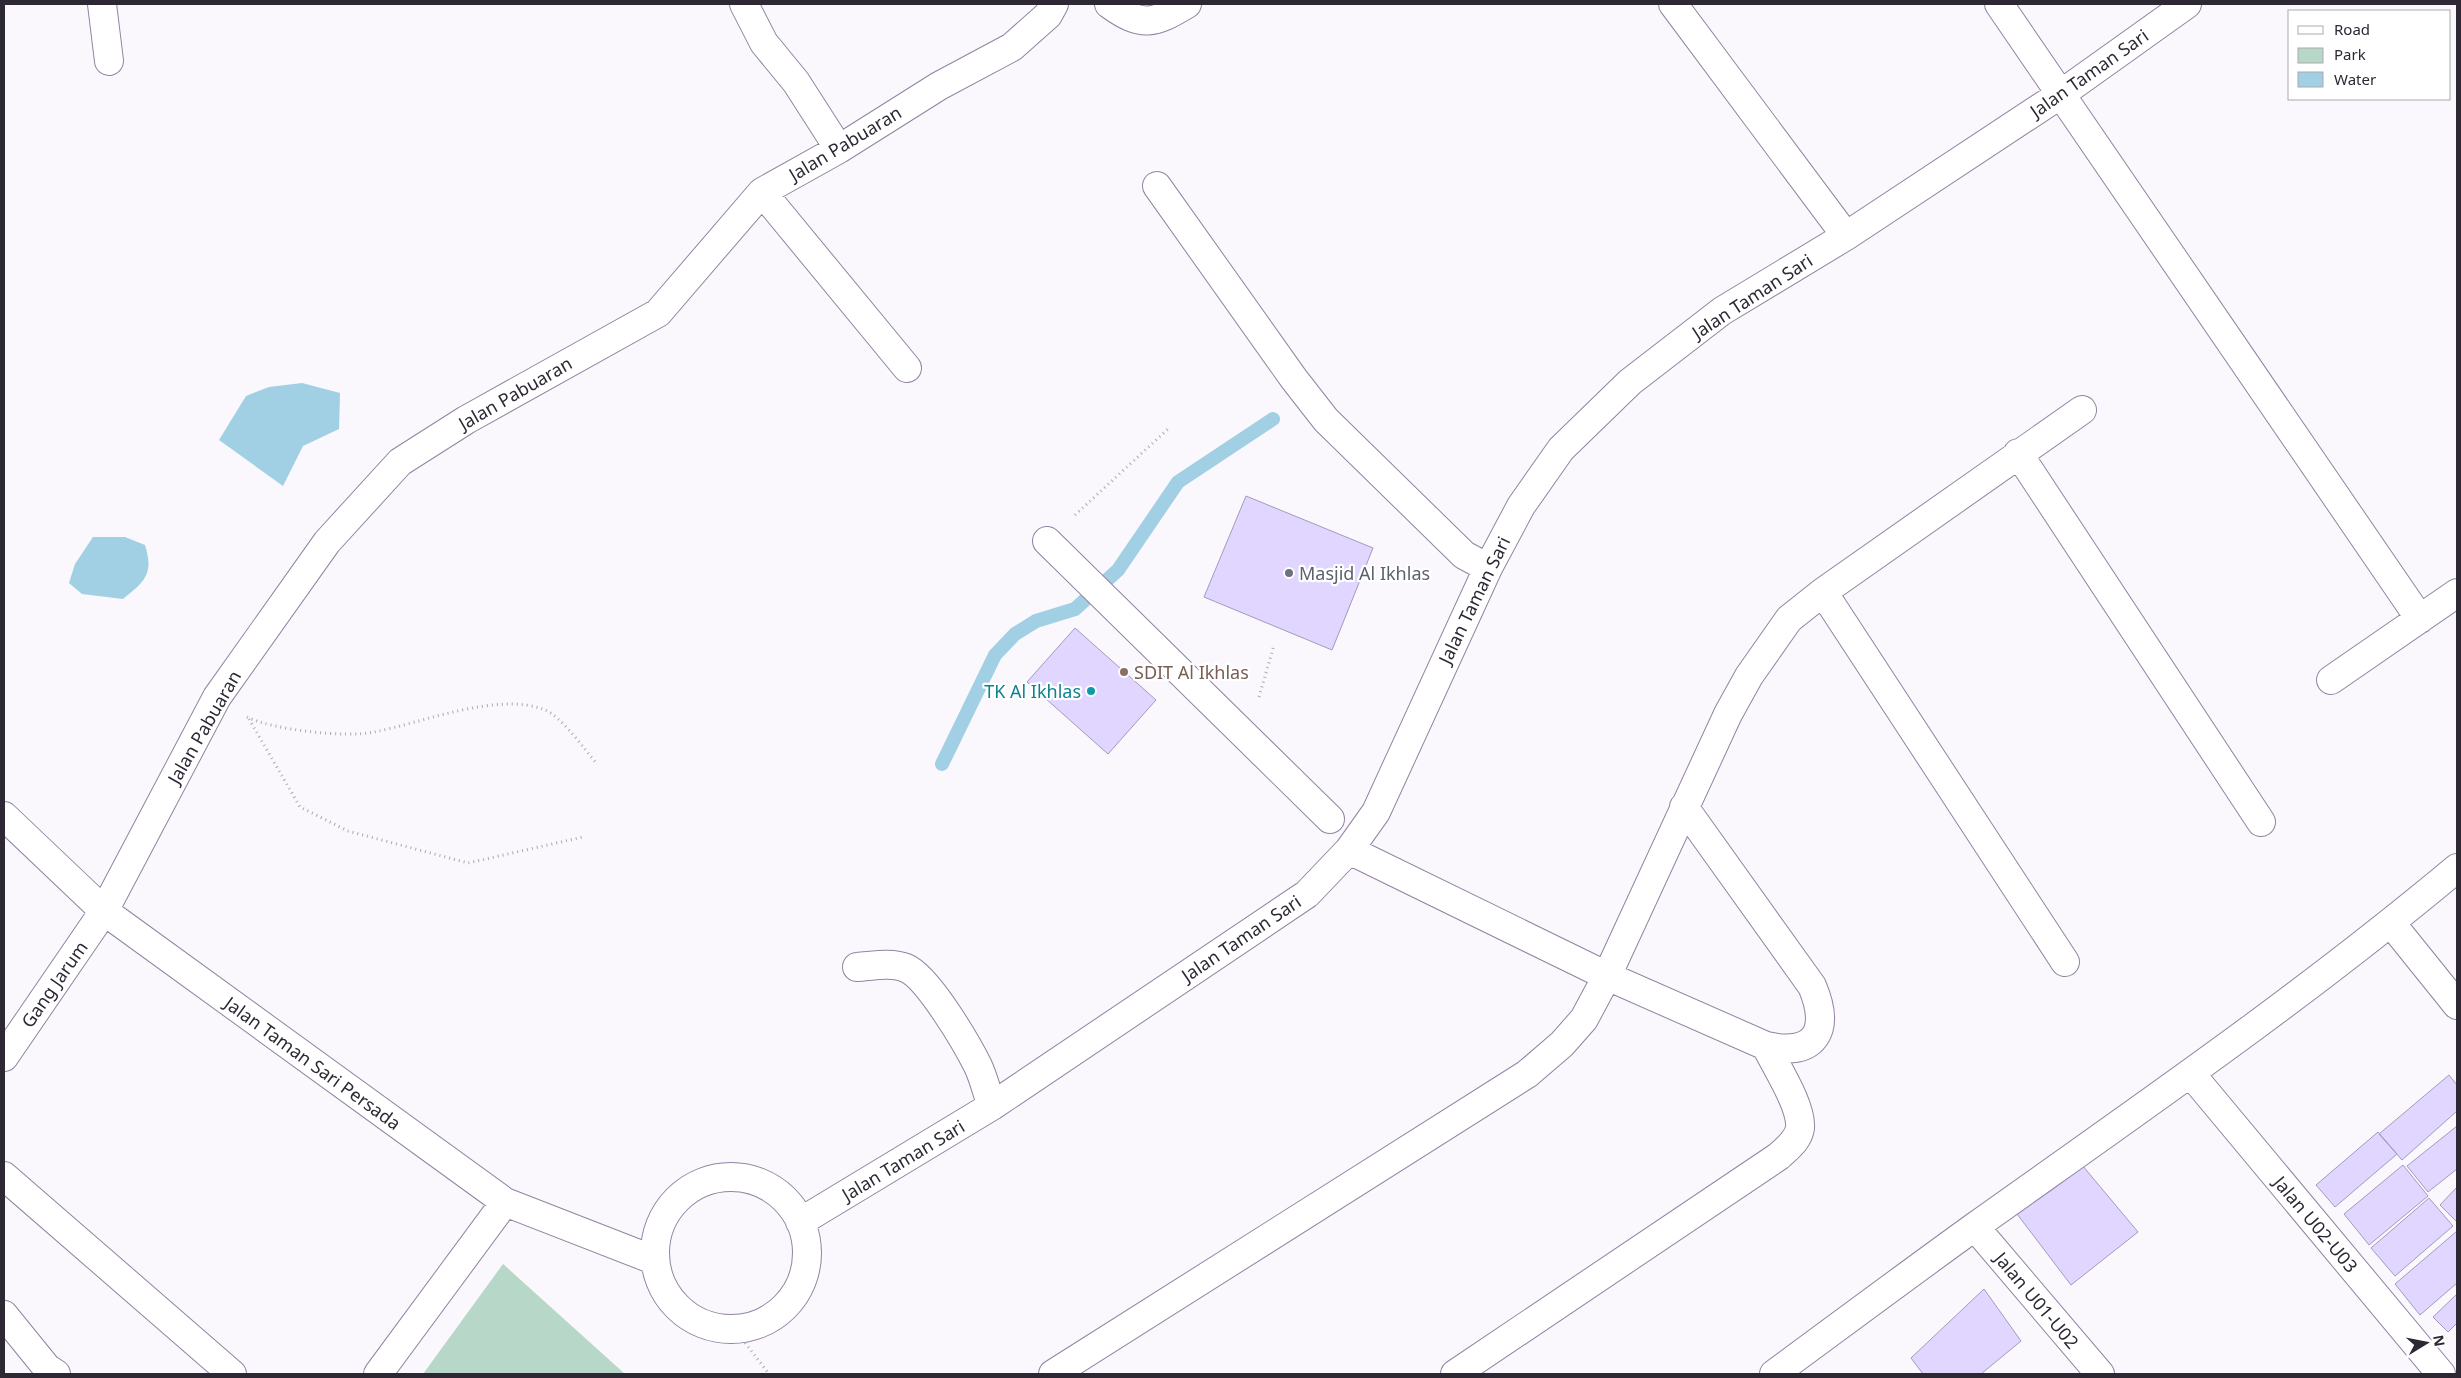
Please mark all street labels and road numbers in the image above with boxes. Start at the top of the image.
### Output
street label: Jalan Taman Sari [2024,23,2153,124]
street label: Jalan Pabuaran [783,100,906,187]
street label: Jalan Taman Sari [1685,248,1817,345]
street label: Jalan Pabuaran [452,351,576,436]
street label: Jalan Taman Sari [1432,532,1515,670]
street label: Jalan Pabuaran [161,666,246,790]
street label: Jalan Taman Sari [1175,889,1305,988]
street label: Gang Jarum [15,936,93,1032]
street label: Jalan Taman Sari Persada [219,990,406,1135]
street label: Jalan Taman Sari [836,1114,969,1207]
street label: Jalan U02-U03 [2267,1169,2363,1277]
street label: Jalan U01-U02 [1988,1245,2084,1353]

